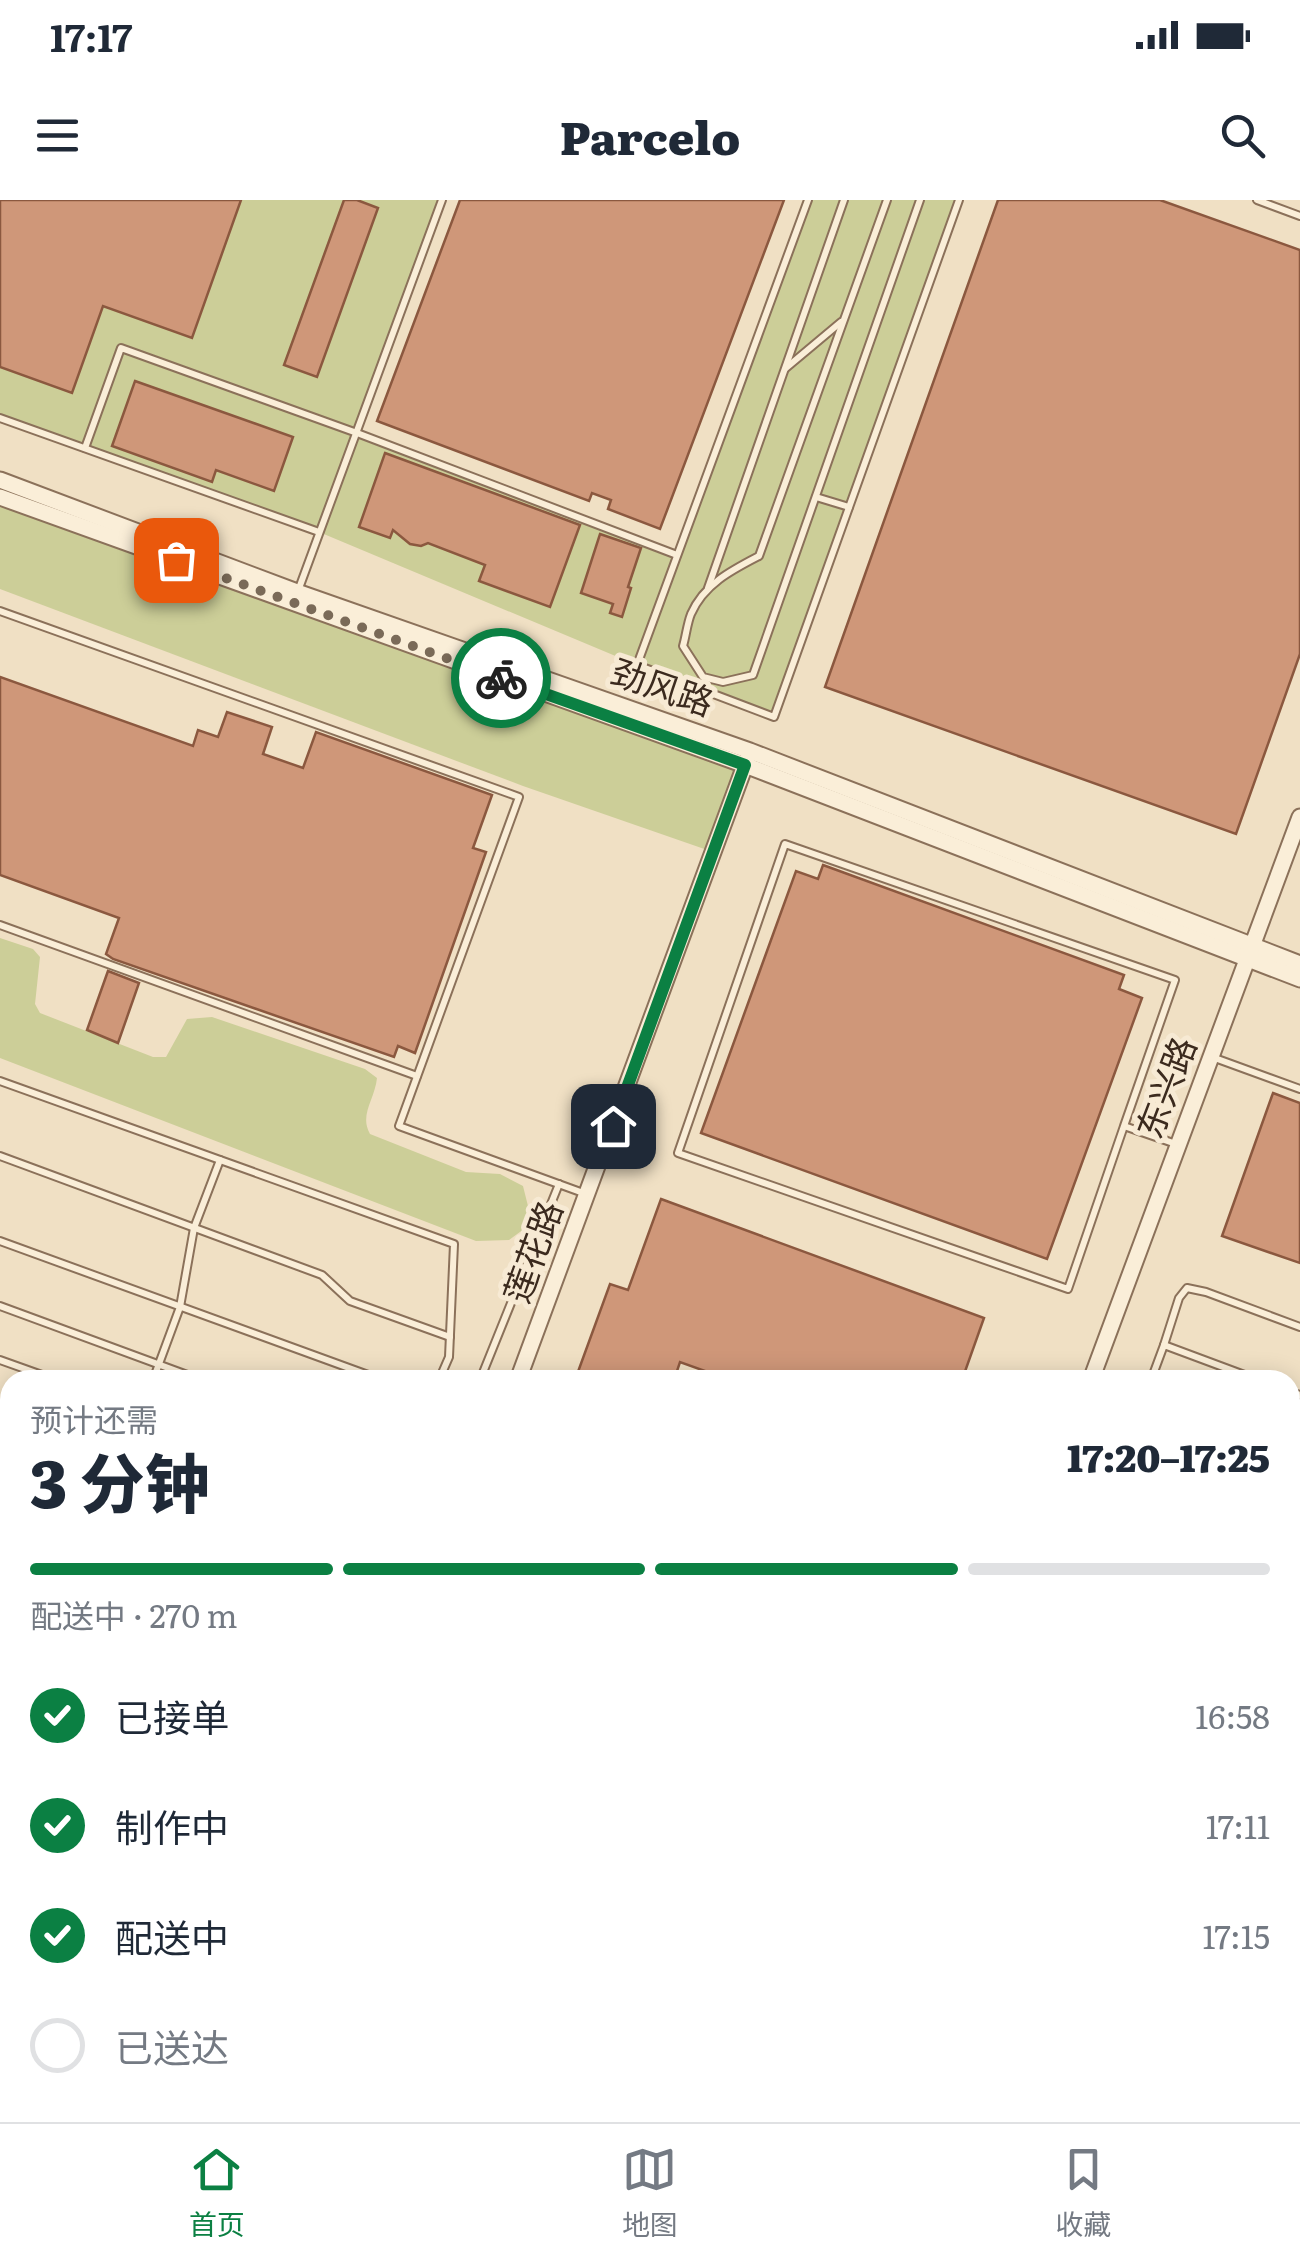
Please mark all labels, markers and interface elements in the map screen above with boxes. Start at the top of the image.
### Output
text: 17:17 [50,7,132,64]
text: Parcelo [560,102,740,169]
icon: menu [30,108,85,163]
icon: search [1215,108,1270,163]
pin [134,518,219,603]
icon: bag [149,533,204,588]
courier [451,628,551,728]
street label: 劲风路 [605,643,721,727]
icon: bike [474,651,529,706]
street label: 东兴路 [1121,1029,1207,1145]
pin [571,1084,656,1169]
icon: home [586,1099,641,1154]
street label: 莲花路 [489,1193,574,1309]
text: 预计还需 [30,1394,158,1442]
text: 17:20–17:25 [1067,1427,1270,1484]
text: 3 分钟 [30,1431,210,1528]
text: 配送中 · 270 m [30,1590,238,1638]
text: 已接单 [115,1687,229,1744]
icon: check [30,1688,85,1743]
text: 16:58 [1195,1691,1270,1739]
text: 制作中 [115,1797,229,1854]
icon: check [30,1798,85,1853]
text: 17:11 [1206,1801,1270,1849]
text: 配送中 [115,1907,229,1964]
icon: check [30,1908,85,1963]
text: 17:15 [1202,1911,1270,1959]
text: 已送达 [115,2017,229,2074]
tab: 首页 [189,2142,245,2244]
tab: 地图 [622,2142,678,2244]
tab: 收藏 [1055,2142,1111,2244]

